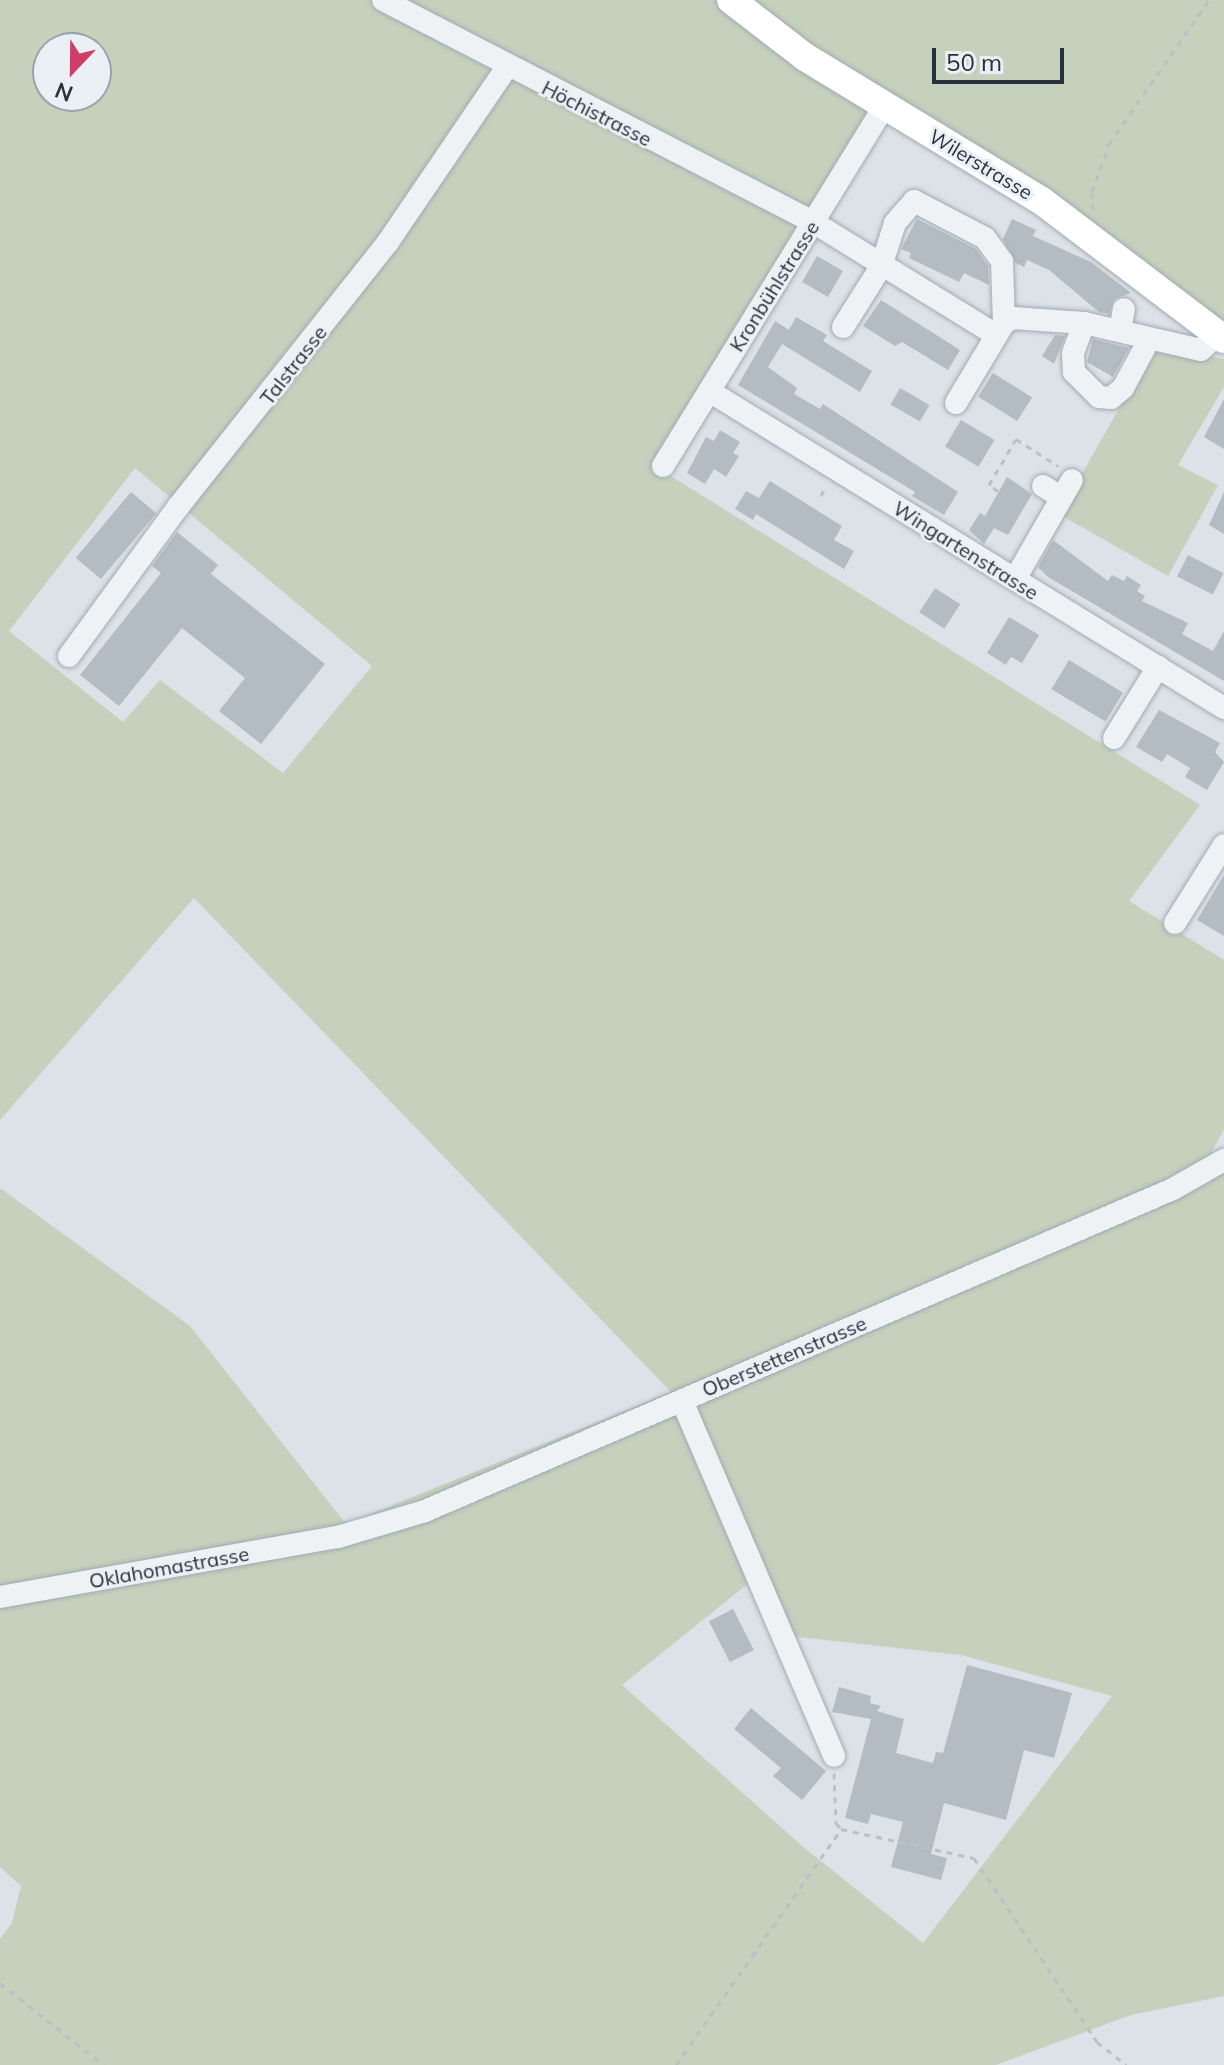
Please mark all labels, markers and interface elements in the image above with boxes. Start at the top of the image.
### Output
north arrow [32,32,112,112]
scale bar [936,32,1068,82]
text: 50 m [946,47,1002,77]
street label: Höchistrasse [538,75,656,151]
text: N [51,76,77,108]
street label: Wilerstrasse [925,124,1037,204]
street label: Kronbühlstrasse [724,216,824,356]
street label: Talstrasse [255,321,331,409]
street label: Wingartenstrasse [889,496,1043,604]
street label: Oberstettenstrasse [698,1311,870,1401]
street label: Oklahomastrasse [87,1541,251,1593]

